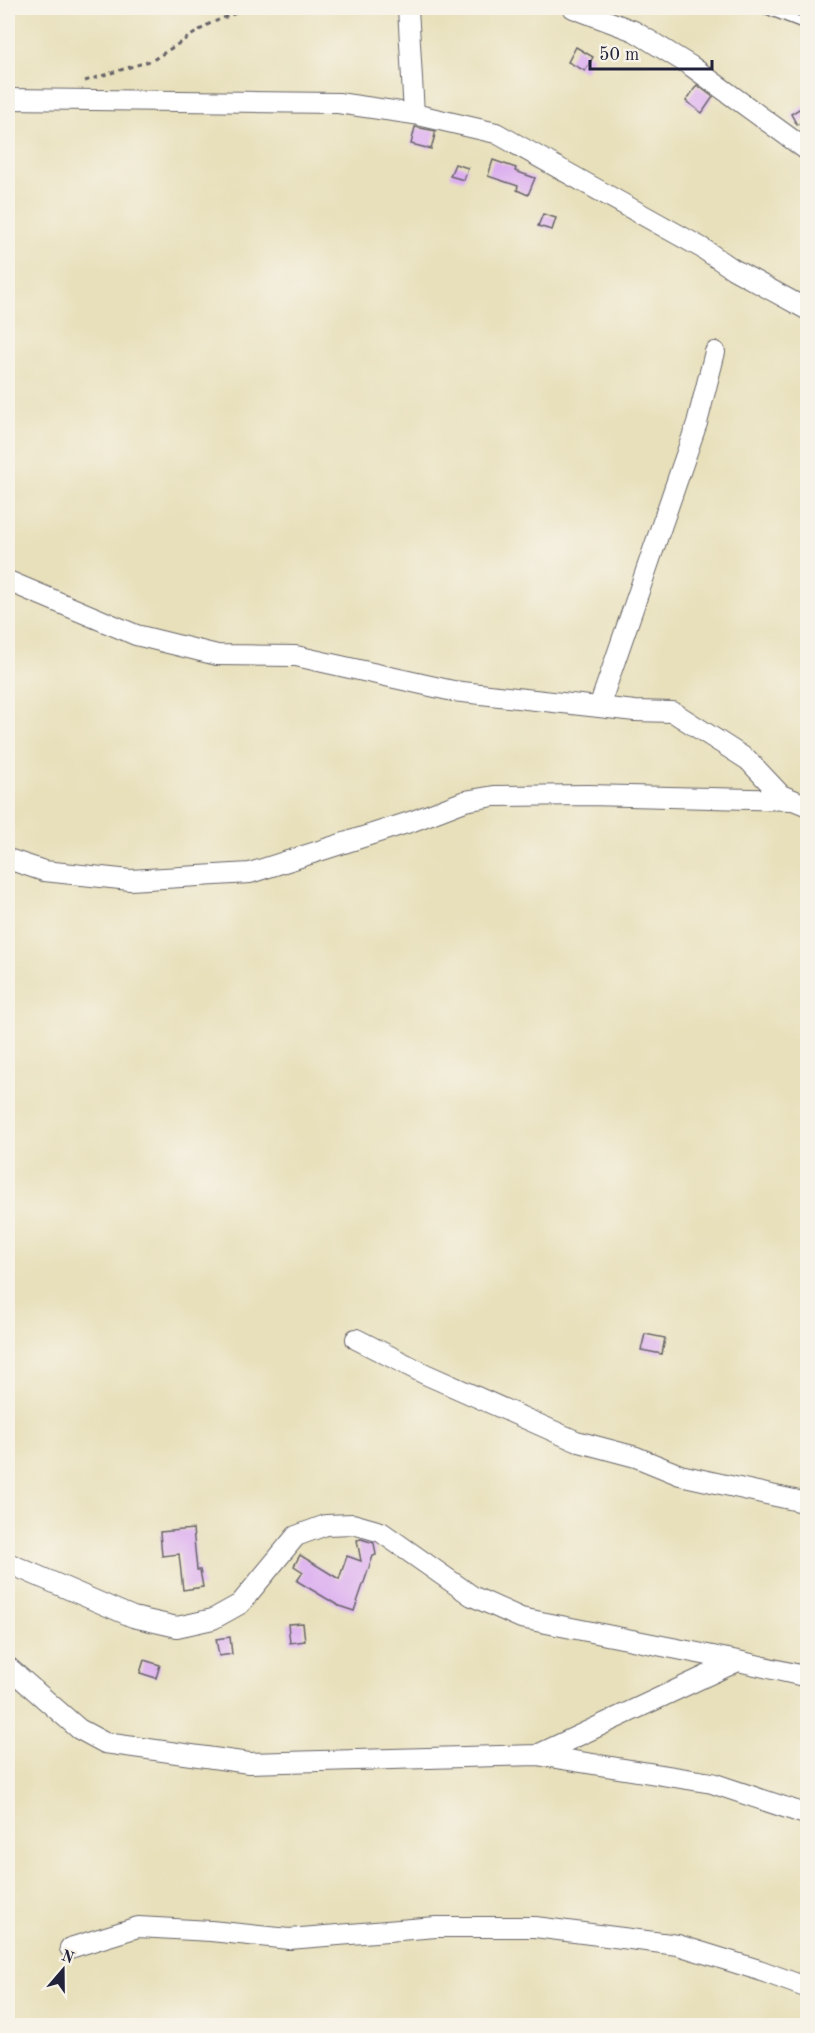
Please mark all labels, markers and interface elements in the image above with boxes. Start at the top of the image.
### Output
scale bar [590,33,712,71]
text: 50 m [599,46,639,64]
north arrow [33,1940,93,2000]
text: N [59,1948,77,1968]

